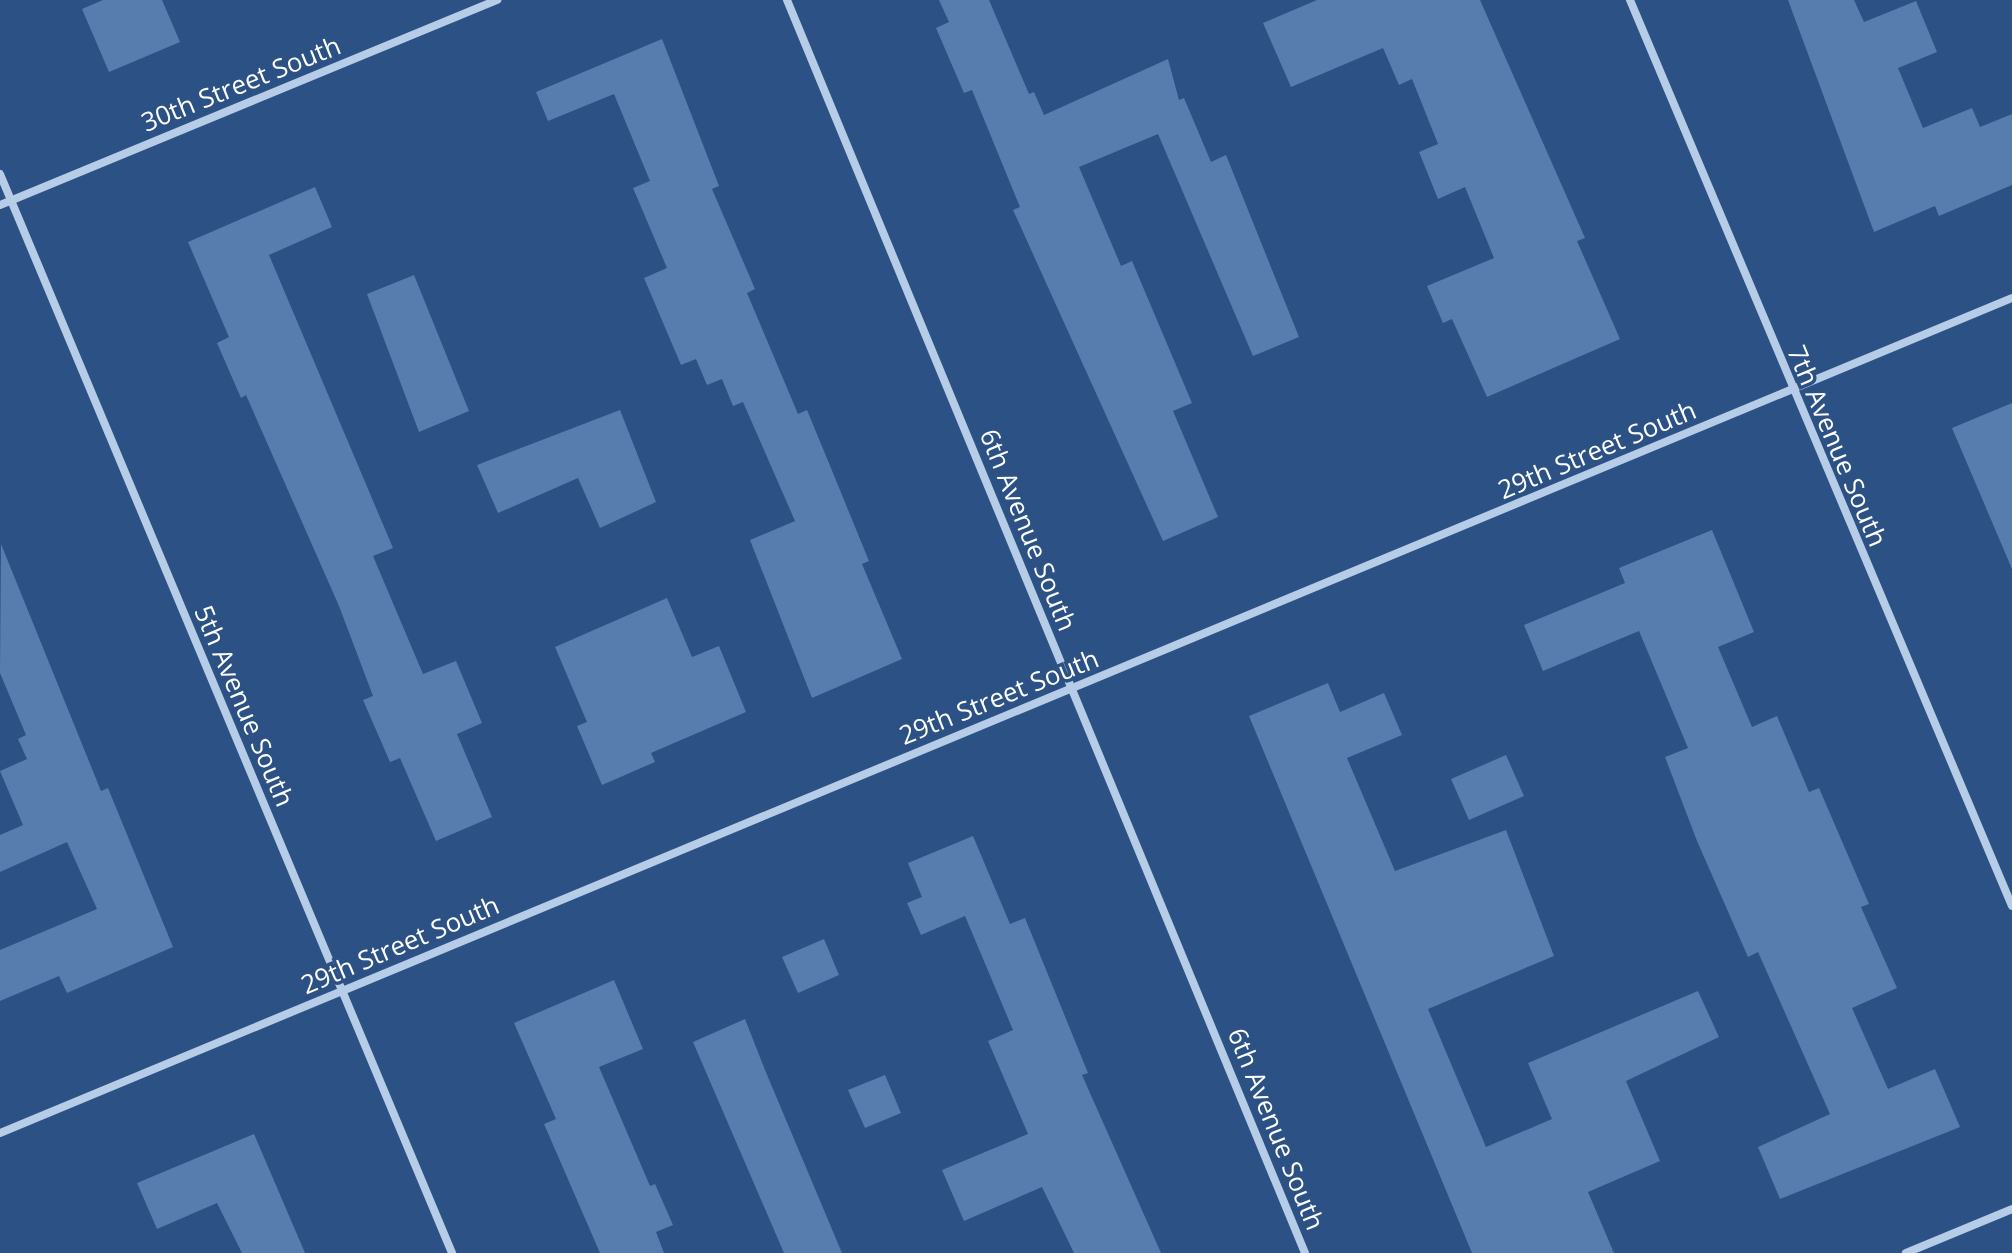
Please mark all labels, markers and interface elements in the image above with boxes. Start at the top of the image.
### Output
street label: 30th Street South [137,30,345,138]
street label: 7th Avenue South [1781,341,1893,551]
street label: 29th Street South [1493,394,1701,506]
street label: 6th Avenue South [973,424,1083,636]
street label: 5th Avenue South [188,601,300,811]
street label: 29th Street South [895,643,1103,751]
street label: 29th Street South [296,889,504,1001]
street label: 6th Avenue South [1221,1023,1331,1235]

